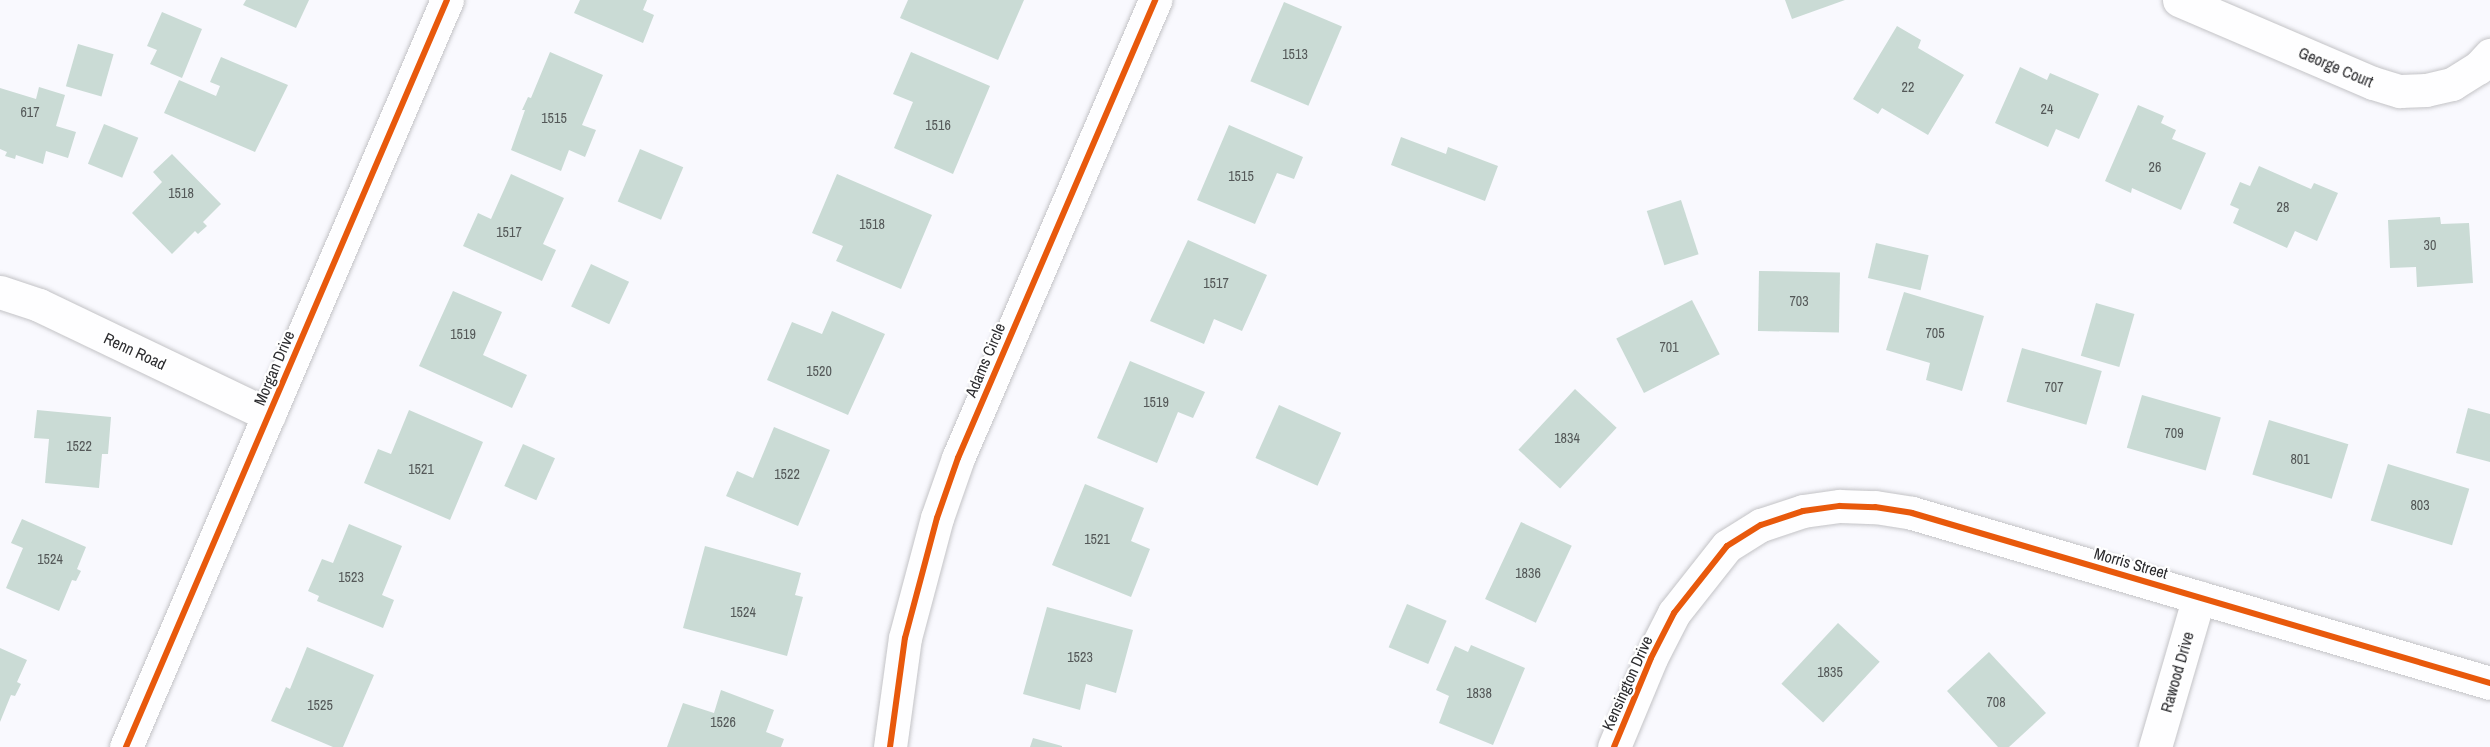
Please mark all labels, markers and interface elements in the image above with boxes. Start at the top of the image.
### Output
street label: George Court [2296,43,2376,91]
house number: 1513 [1282,46,1308,62]
house number: 22 [1902,79,1914,95]
house number: 24 [2041,101,2053,117]
house number: 617 [20,104,40,120]
house number: 1515 [541,110,567,126]
house number: 1516 [925,117,951,133]
house number: 26 [2149,159,2161,175]
house number: 1515 [1228,168,1254,184]
house number: 1518 [168,185,194,201]
house number: 28 [2277,199,2289,215]
house number: 1518 [859,216,885,232]
house number: 1517 [496,224,522,240]
house number: 30 [2424,237,2436,253]
house number: 1517 [1203,275,1229,291]
house number: 703 [1789,293,1809,309]
street label: Adams Circle [961,320,1009,400]
house number: 705 [1925,325,1945,341]
house number: 1519 [450,326,476,342]
street label: Renn Road [101,328,169,374]
street label: Morgan Drive [250,328,298,408]
house number: 701 [1659,339,1679,355]
house number: 1520 [806,363,832,379]
house number: 707 [2044,379,2064,395]
house number: 1519 [1143,394,1169,410]
house number: 709 [2164,425,2184,441]
house number: 1834 [1554,430,1580,446]
house number: 1522 [66,438,92,454]
house number: 801 [2290,451,2310,467]
house number: 1521 [408,461,434,477]
house number: 1522 [774,466,800,482]
house number: 803 [2410,497,2430,513]
house number: 1521 [1084,531,1110,547]
street label: Morris Street [2092,543,2170,583]
house number: 1524 [37,551,63,567]
house number: 1836 [1515,565,1541,581]
house number: 1523 [338,569,364,585]
house number: 1524 [730,604,756,620]
street label: Rawood Drive [2156,629,2198,715]
street label: Kensington Drive [1598,633,1656,733]
house number: 1523 [1067,649,1093,665]
house number: 1835 [1817,664,1843,680]
house number: 1838 [1466,685,1492,701]
house number: 708 [1986,694,2006,710]
house number: 1525 [307,697,333,713]
house number: 1526 [710,714,736,730]

